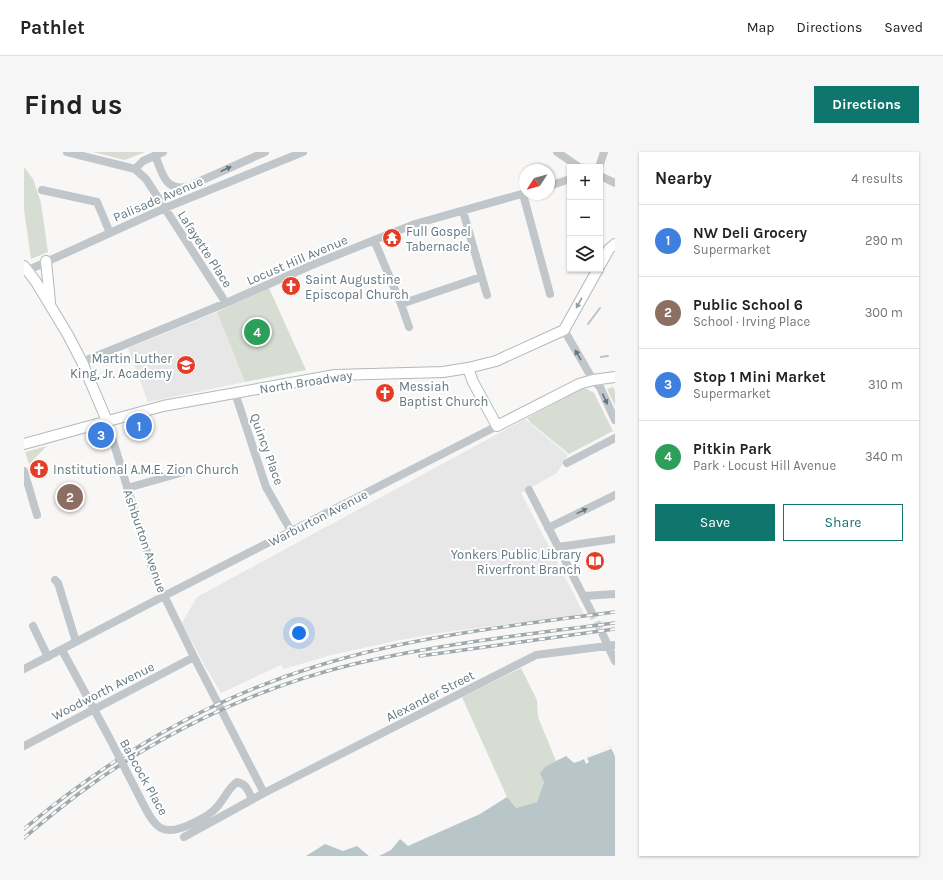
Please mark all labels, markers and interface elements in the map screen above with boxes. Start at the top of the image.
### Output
text: Pathlet [20,17,85,39]
text: Map [747,19,775,36]
text: Directions [797,19,862,36]
text: Saved [884,19,923,36]
button: Directions [814,86,919,123]
text: Find us [24,88,123,121]
north arrow [519,164,555,200]
map controls [567,164,603,272]
button: + [567,164,603,200]
one-way arrow [221,166,232,172]
text: Nearby [655,168,712,188]
text: 4 results [851,171,903,186]
street label: Palisade Avenue [111,173,205,225]
button: − [567,200,603,236]
street label: Lafayette Place [175,208,236,290]
place label: Full Gospel Tabernacle [406,224,471,254]
text: NW Deli Grocery [693,224,807,242]
temple icon: Full Gospel Tabernacle [381,227,403,249]
street label: Locust Hill Avenue [244,232,350,288]
text: 1 [666,233,670,248]
text: 290 m [865,233,903,248]
button: layers [567,236,603,272]
text: Supermarket [693,242,771,257]
place label: Saint Augustine Episcopal Church [305,272,409,302]
church icon: Saint Augustine Episcopal Church [280,275,302,297]
text: Public School 6 [693,296,803,314]
one-way arrow [575,297,582,309]
text: 2 [664,305,672,320]
text: 300 m [865,305,903,320]
text: School · Irving Place [693,314,810,329]
pin: 4 [244,317,270,347]
one-way arrow [575,349,582,361]
place label: Martin Luther King, Jr. Academy [70,351,172,381]
school or university icon: Martin Luther King, Jr. Academy [175,354,197,376]
street label: North Broadway [258,367,354,397]
text: Stop 1 Mini Market [693,368,826,386]
text: 3 [664,377,672,392]
text: 310 m [868,377,903,392]
place label: Messiah Baptist Church [399,379,488,409]
church icon: Messiah Baptist Church [374,382,396,404]
text: Supermarket [693,386,771,401]
one-way arrow [602,393,608,404]
pin: 1 [126,411,152,441]
street label: Quincy Place [247,411,287,487]
pin: 3 [88,420,114,450]
text: Pitkin Park [693,440,772,458]
text: 4 [664,449,672,464]
text: 340 m [865,449,903,464]
church icon: Institutional A.M.E. Zion Church [28,458,50,480]
text: Park · Locust Hill Avenue [693,458,836,473]
place label: Institutional A.M.E. Zion Church [53,462,239,477]
pin: 2 [57,482,83,512]
street label: Warburton Avenue [266,486,370,549]
street label: Ashburton Avenue [120,487,170,595]
button: Save [655,504,775,541]
button: Share [783,504,903,541]
one-way arrow [576,508,587,515]
place label: Yonkers Public Library Riverfront Branch [451,547,581,577]
library icon: Yonkers Public Library Riverfront Branch [584,550,606,572]
your location [289,623,309,643]
street label: Woodworth Avenue [49,659,157,723]
street label: Alexander Street [383,667,477,725]
street label: Babcock Place [117,736,171,818]

